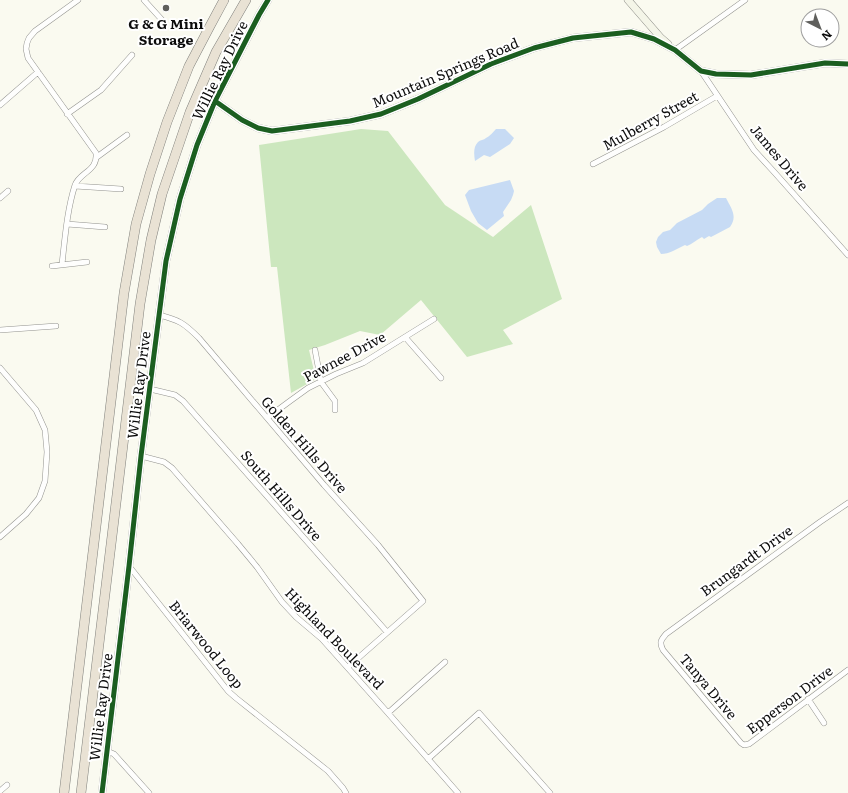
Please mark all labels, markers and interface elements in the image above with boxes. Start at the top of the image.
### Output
marker: G & G Mini Storage [161,3,171,13]
north arrow [800,8,840,48]
place label: G & G Mini Storage [128,13,204,49]
street label: Willie Ray Drive [186,17,252,123]
text: N [819,27,836,45]
street label: Mountain Springs Road [369,32,522,112]
street label: Mulberry Street [598,85,702,155]
street label: James Drive [746,120,814,194]
street label: Pawnee Drive [299,326,389,386]
street label: Willie Ray Drive [121,330,155,440]
street label: Golden Hills Drive [257,391,353,497]
street label: South Hills Drive [237,445,327,545]
street label: Brungardt Drive [696,520,796,600]
street label: Highland Boulevard [281,583,389,694]
street label: Briarwood Loop [165,596,249,692]
street label: Tanya Drive [676,649,742,723]
street label: Willie Ray Drive [83,652,117,762]
street label: Epperson Drive [742,660,836,738]

